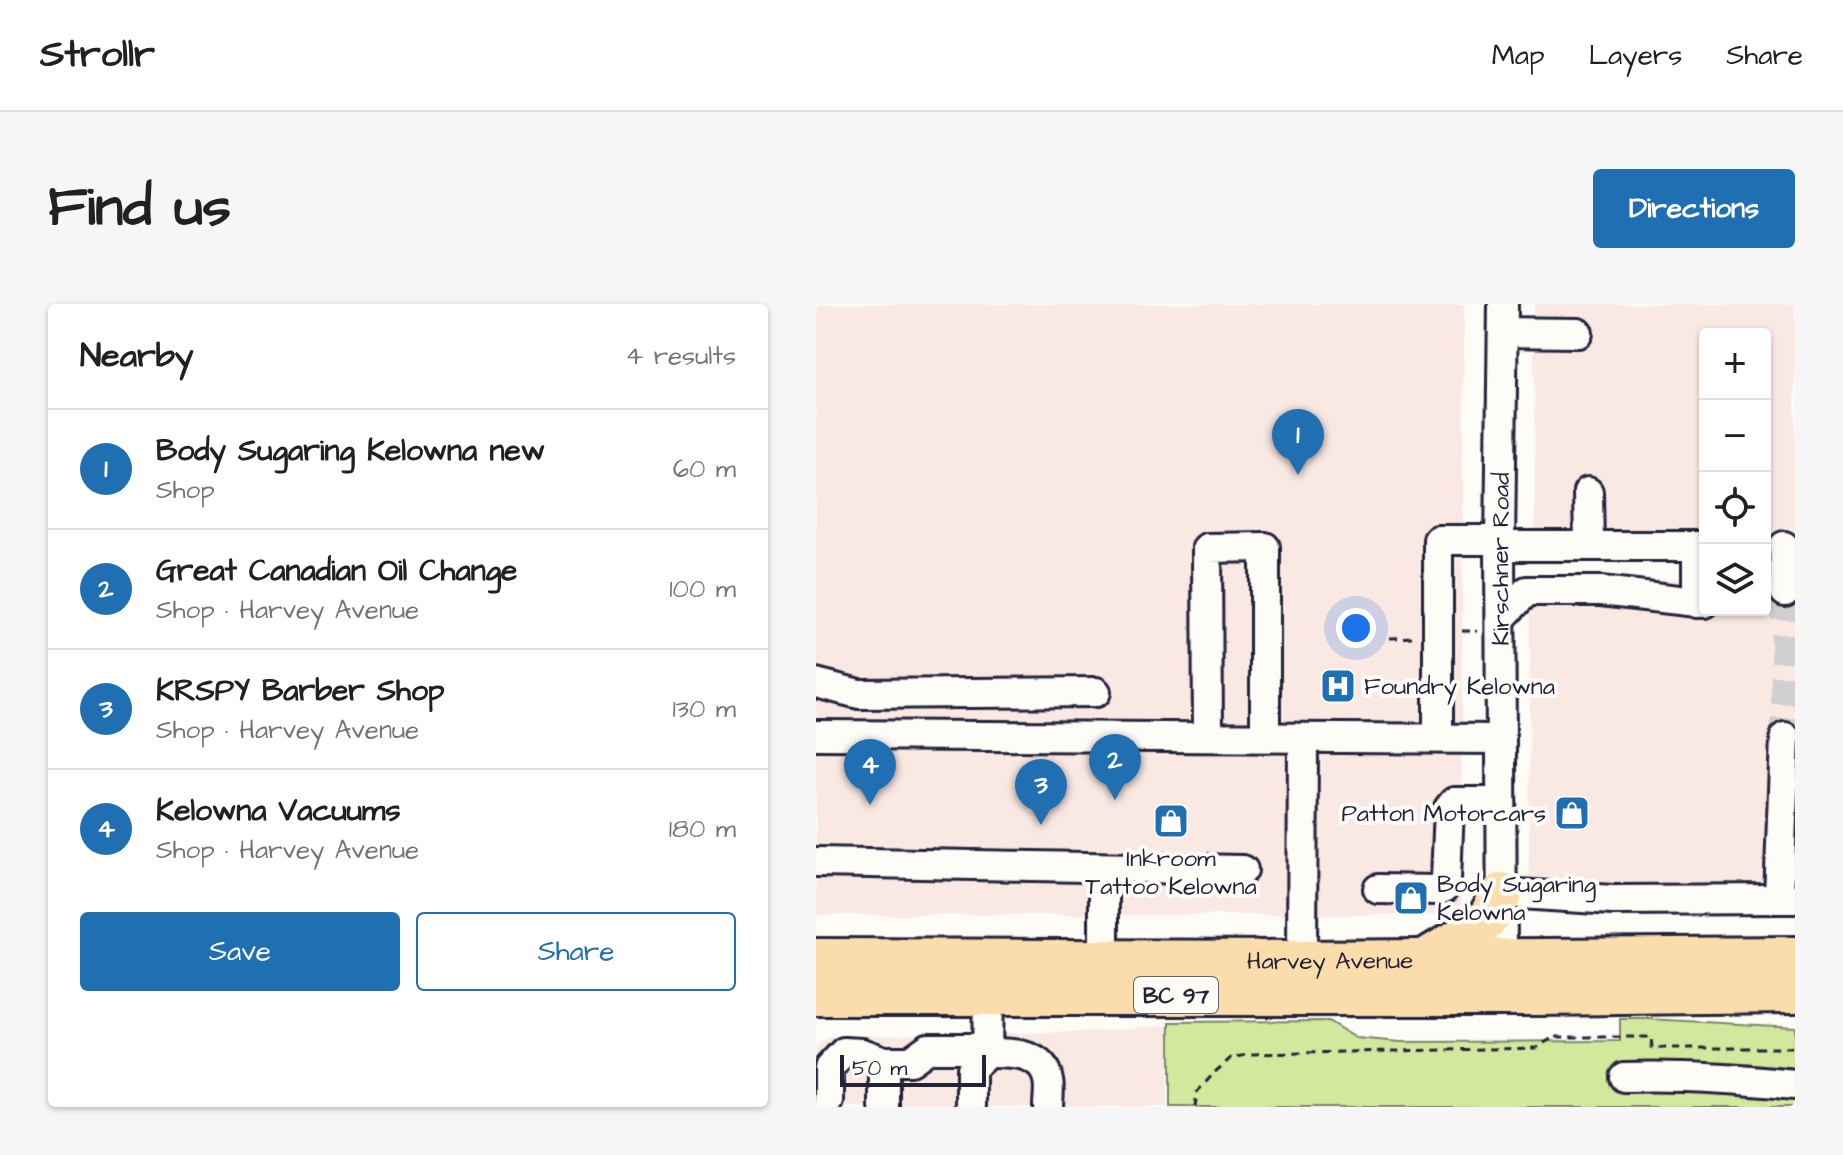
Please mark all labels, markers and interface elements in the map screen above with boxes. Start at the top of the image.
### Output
text: Strollr [40,29,155,81]
text: Map [1492,36,1545,75]
text: Layers [1589,36,1682,75]
text: Share [1726,36,1803,75]
text: Find us [48,169,231,247]
button: Directions [1593,169,1795,248]
map controls [1699,328,1771,616]
button: + [1699,328,1771,400]
text: Nearby [80,332,194,380]
text: 4 results [626,338,736,374]
button: − [1699,400,1771,472]
pin: 1 [1272,409,1324,475]
text: Body Sugaring Kelowna new [156,430,545,472]
text: 1 [104,451,108,487]
text: 60 m [673,451,736,487]
text: Shop [156,472,215,508]
street label: Kirschner Road [1484,472,1519,646]
button: locate [1699,472,1771,544]
button: layers [1699,544,1771,616]
text: Great Canadian Oil Change [156,550,517,592]
text: 2 [99,571,113,607]
text: 100 m [669,571,736,607]
text: Shop · Harvey Avenue [156,592,419,628]
your location [1336,608,1376,648]
hospital icon: Foundry Kelowna [1319,667,1357,705]
text: KRSPY Barber Shop [156,670,445,712]
place label: Foundry Kelowna [1364,670,1555,705]
text: 3 [99,691,113,727]
text: 130 m [672,691,736,727]
text: Shop · Harvey Avenue [156,712,419,748]
pin: 2 [1089,734,1141,800]
pin: 4 [844,739,896,805]
pin: 3 [1015,759,1067,825]
text: Kelowna Vacuums [156,790,400,832]
shop icon: Patton Motorcars [1553,794,1591,832]
place label: Patton Motorcars [1341,797,1546,831]
shop icon: Inkroom Tattoo Kelowna [1152,802,1190,840]
text: 4 [97,811,115,847]
text: 180 m [669,811,736,847]
text: Shop · Harvey Avenue [156,832,419,868]
place label: Inkroom Tattoo Kelowna [1085,842,1257,904]
place label: Body Sugaring Kelowna [1437,868,1596,930]
shop icon: Body Sugaring Kelowna [1392,879,1430,917]
button: Save [80,912,400,991]
button: Share [416,912,736,991]
street label: Harvey Avenue [1247,944,1413,980]
road number: BC 97 [1134,977,1218,1013]
scale bar [840,1051,986,1087]
text: 50 m [852,1053,907,1084]

